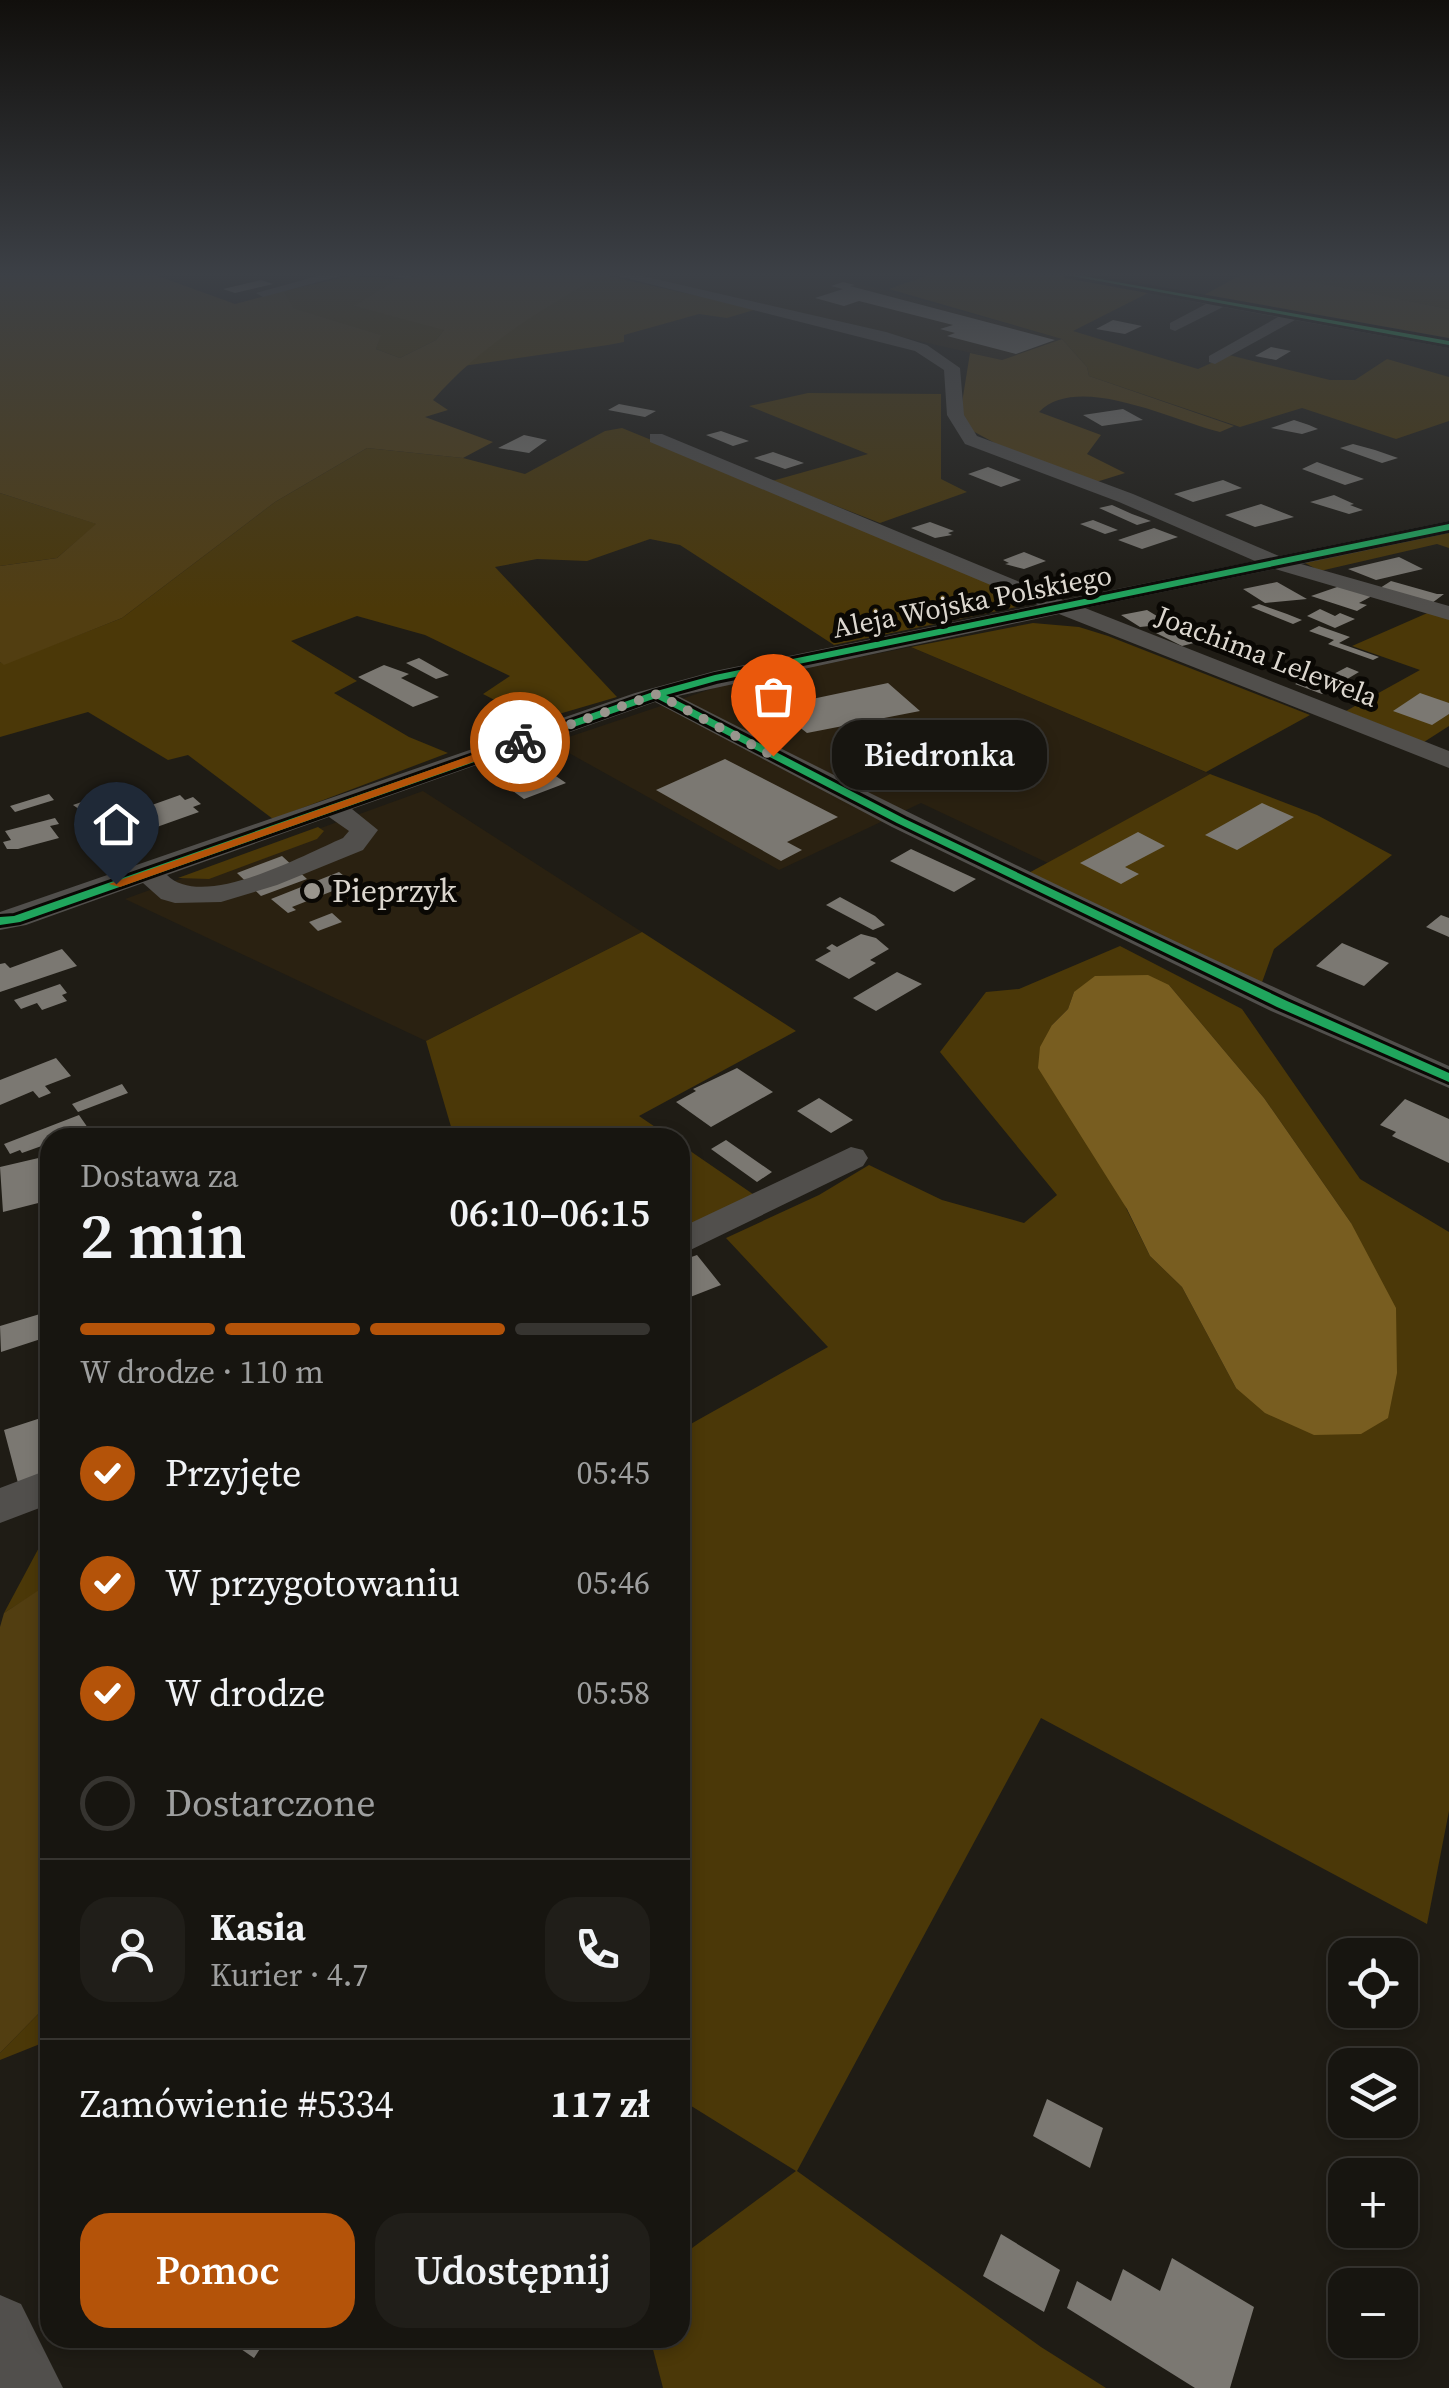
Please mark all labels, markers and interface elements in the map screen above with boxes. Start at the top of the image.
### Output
street label: Aleja Wojska Polskiego [829,555,1115,647]
street label: Joachima Lelewela [1150,596,1384,716]
pin [731,654,816,757]
icon: bag [746,669,801,724]
courier [470,692,570,792]
icon: bike [493,715,548,770]
callout: Biedronka [833,721,1048,791]
text: Biedronka [864,733,1015,777]
pin [74,782,159,885]
icon: home [89,797,144,852]
place label: Pieprzyk [332,869,457,913]
marker: Pieprzyk [301,880,323,902]
text: Dostawa za [80,1154,239,1198]
text: 06:10–06:15 [449,1187,650,1239]
text: 2 min [80,1191,247,1280]
text: W drodze · 110 m [80,1350,324,1394]
icon: check [80,1446,135,1501]
text: Przyjęte [165,1447,302,1499]
text: 05:45 [576,1451,650,1495]
icon: check [80,1556,135,1611]
text: W przygotowaniu [165,1557,460,1609]
text: 05:46 [576,1561,650,1605]
icon: check [80,1666,135,1721]
text: W drodze [165,1667,325,1719]
text: 05:58 [576,1671,650,1715]
text: Dostarczone [165,1777,376,1829]
button: person [80,1897,185,2002]
button: phone [545,1897,650,2002]
text: Kasia [210,1901,306,1953]
map controls [1328,1938,1418,2358]
button: locate [1328,1938,1418,2028]
text: Kurier · 4.7 [210,1953,368,1997]
button: layers [1328,2048,1418,2138]
text: Zamówienie #5334 [80,2078,394,2130]
text: 117 zł [550,2078,650,2130]
button: + [1328,2158,1418,2248]
button: Pomoc [80,2213,355,2328]
button: Udostępnij [375,2213,650,2328]
button: − [1328,2268,1418,2358]

